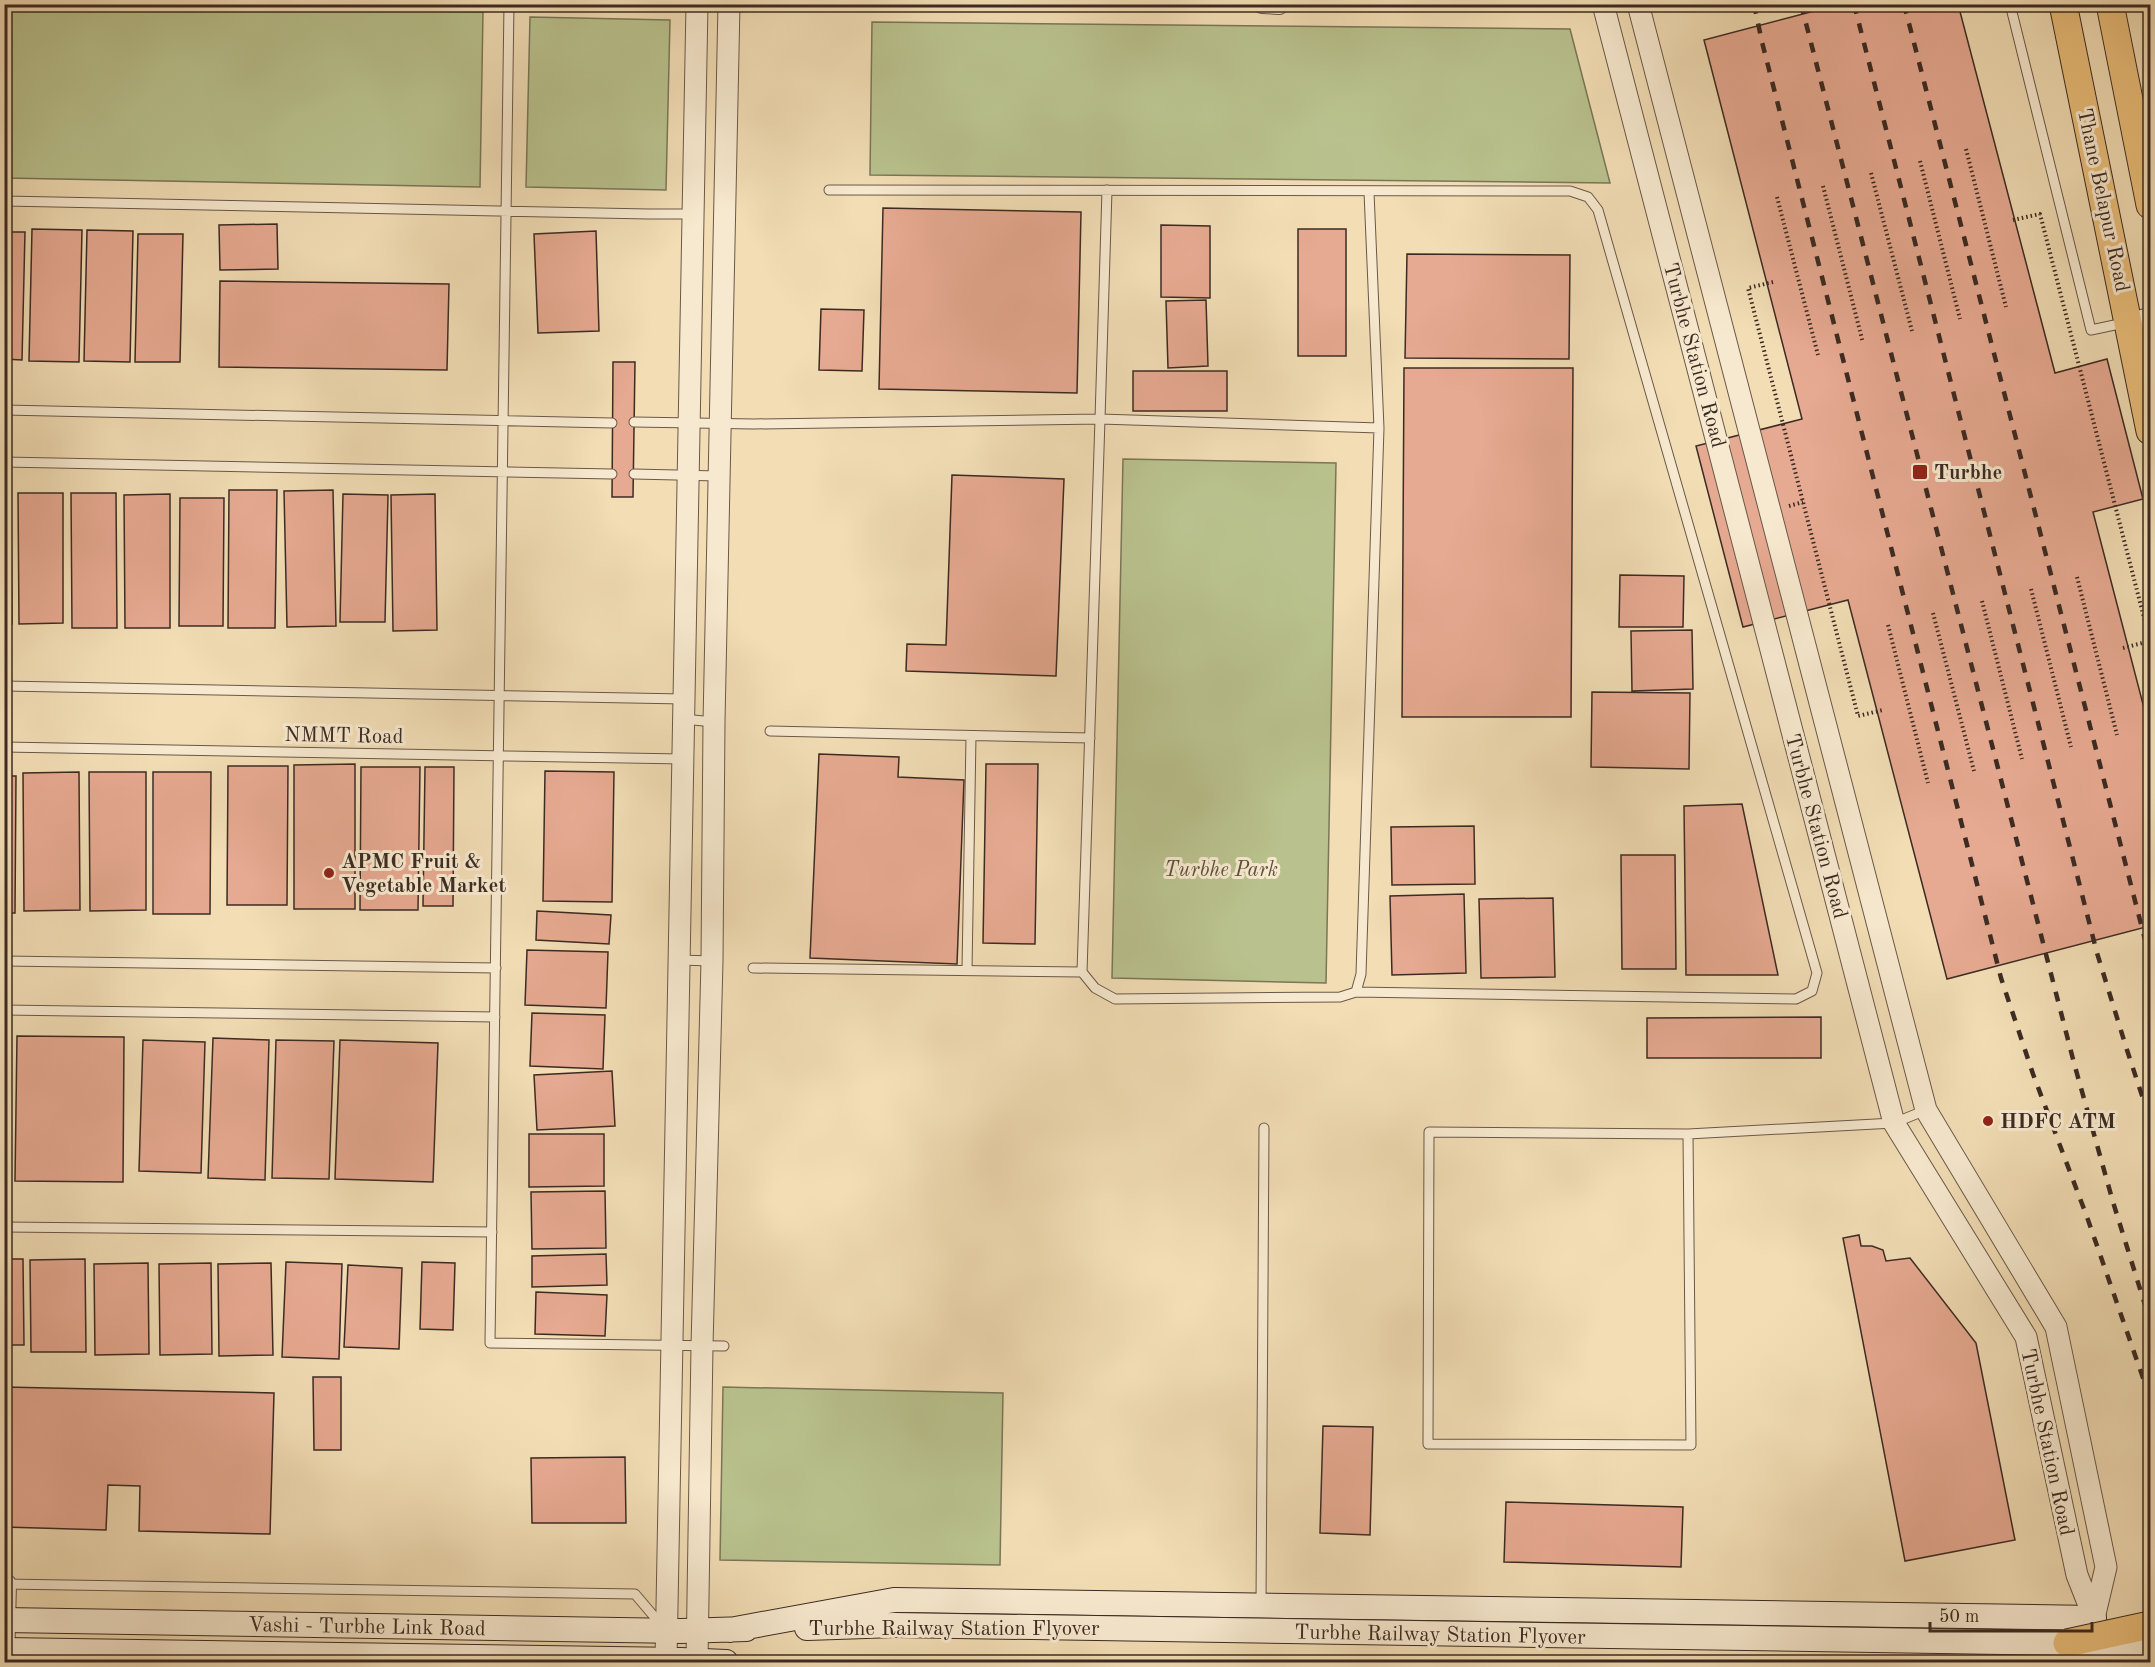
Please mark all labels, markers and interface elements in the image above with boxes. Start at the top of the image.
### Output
street label: Thane Belapur Road [2073,107,2132,294]
street label: Turbhe Station Road [1659,261,1728,450]
marker: Turbhe [1911,463,1929,481]
place label: Turbhe [1934,463,2002,484]
street label: NMMT Road [284,725,404,748]
street label: Turbhe Station Road [1781,732,1850,921]
place label: APMC Fruit & Vegetable Market [341,852,506,897]
park label: Turbhe Park [1164,860,1278,881]
marker: APMC Fruit & Vegetable Market [322,866,336,880]
place label: HDFC ATM [2000,1112,2116,1133]
marker: HDFC ATM [1981,1114,1995,1128]
street label: Turbhe Station Road [2016,1347,2077,1538]
scale bar [1930,1595,2092,1633]
text: 50 m [1939,1608,1979,1626]
street label: Vashi - Turbhe Link Road [248,1615,486,1640]
street label: Turbhe Railway Station Flyover [808,1619,1100,1640]
street label: Turbhe Railway Station Flyover [1294,1622,1586,1649]

